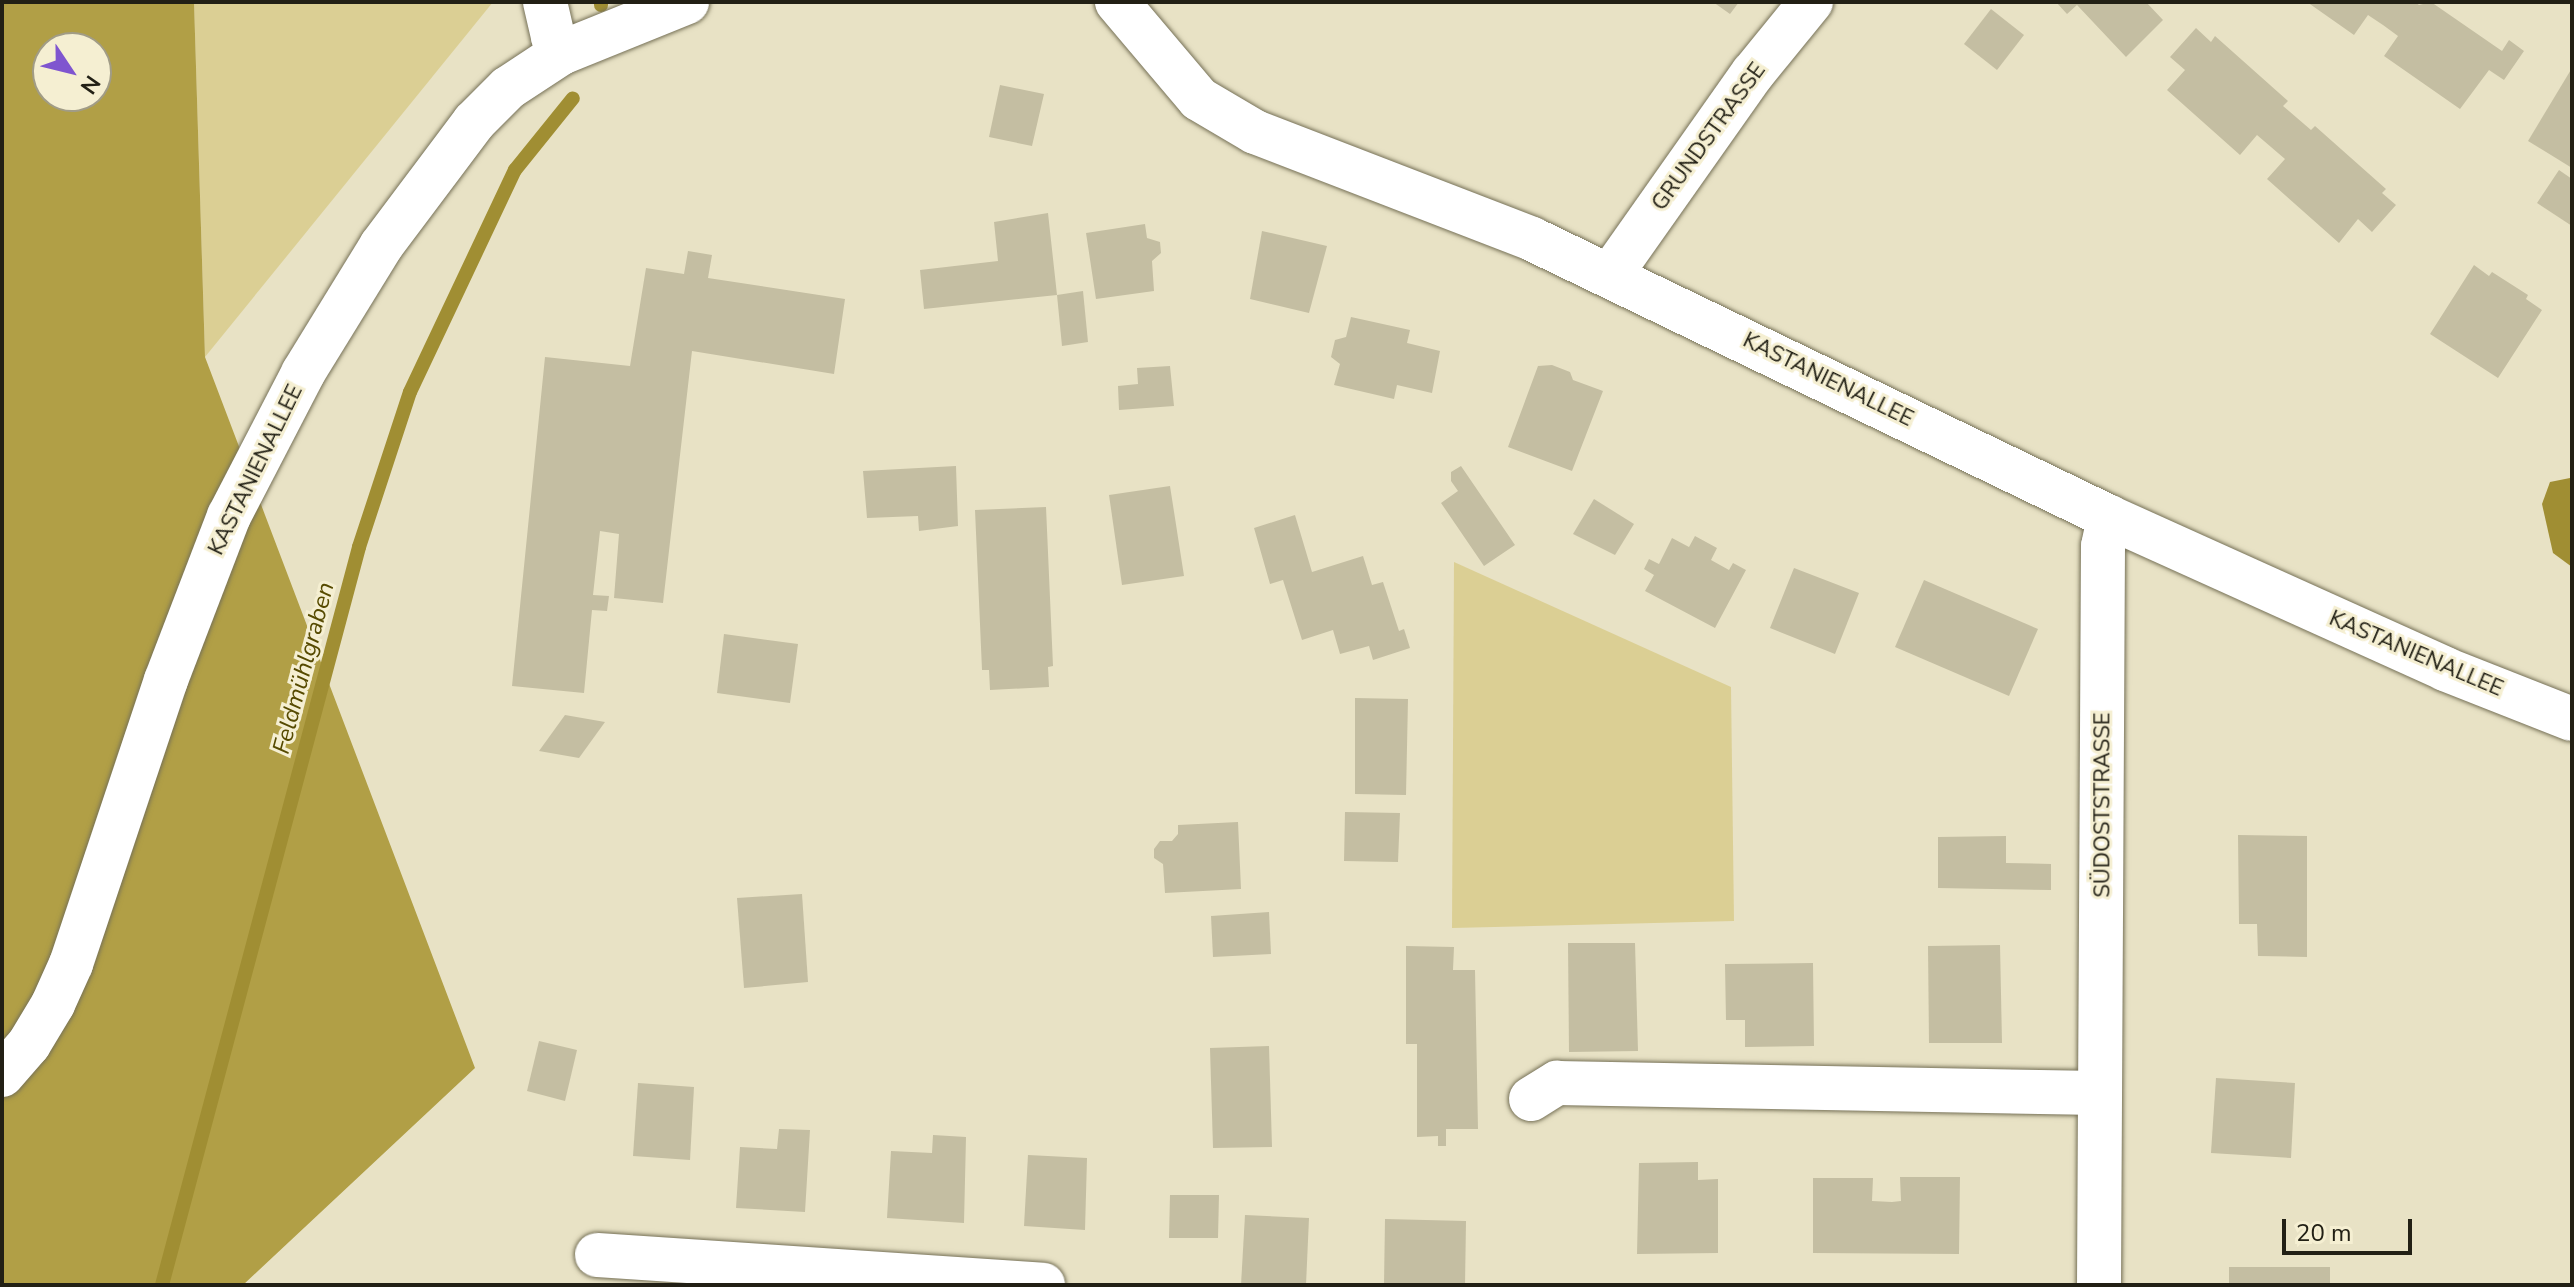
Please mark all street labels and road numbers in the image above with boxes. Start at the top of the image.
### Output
street label: GRUNDSTRASSE [1647,58,1771,216]
street label: KASTANIENALLEE [1738,327,1918,433]
street label: KASTANIENALLEE [203,380,309,560]
street label: KASTANIENALLEE [2325,605,2507,703]
street label: SÜDOSTSTRASSE [2090,712,2116,898]

